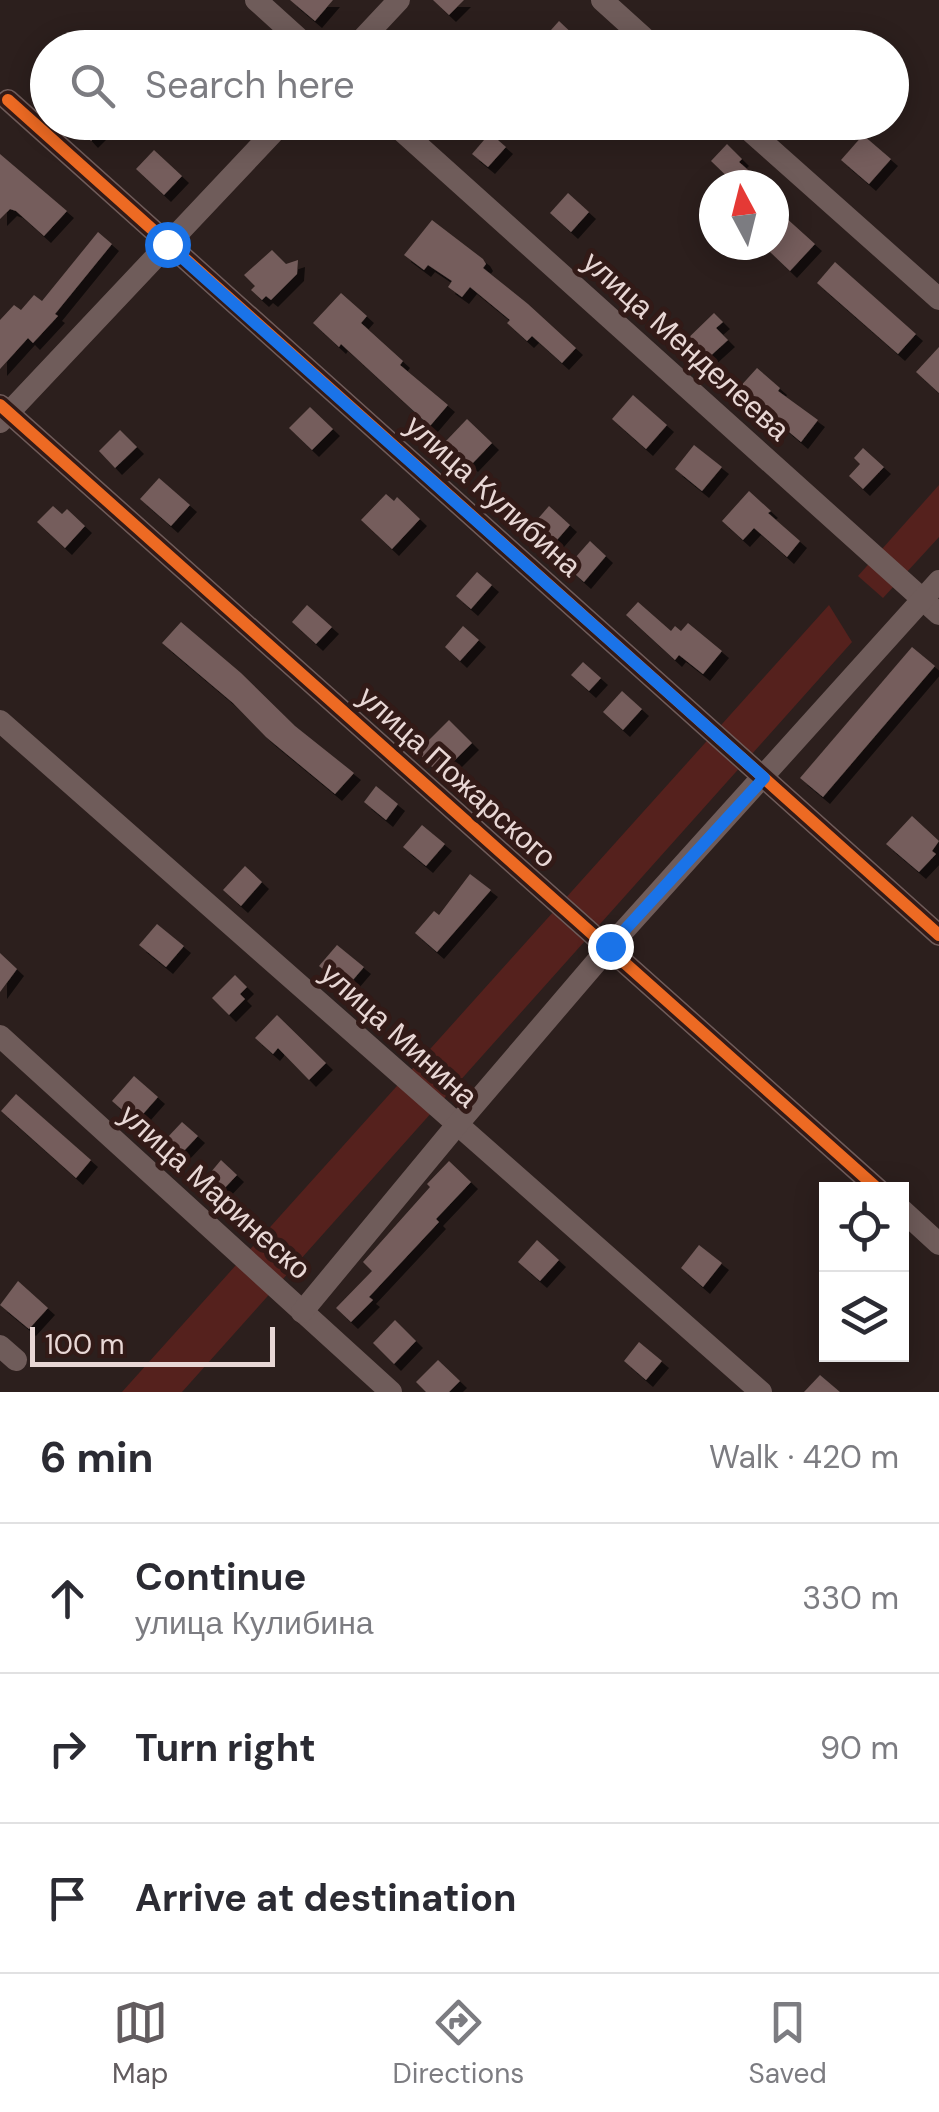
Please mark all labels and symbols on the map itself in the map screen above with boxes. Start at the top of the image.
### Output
north arrow [699,170,789,260]
route start [145,222,191,268]
street label: улица Менделеева [575,242,798,449]
street label: улица Кулибина [397,406,590,585]
street label: улица Пожарского [350,677,565,876]
route end [588,924,634,970]
street label: улица Минина [312,954,486,1116]
street label: улица Маринеско [112,1095,319,1288]
scale bar [30,1322,275,1366]

